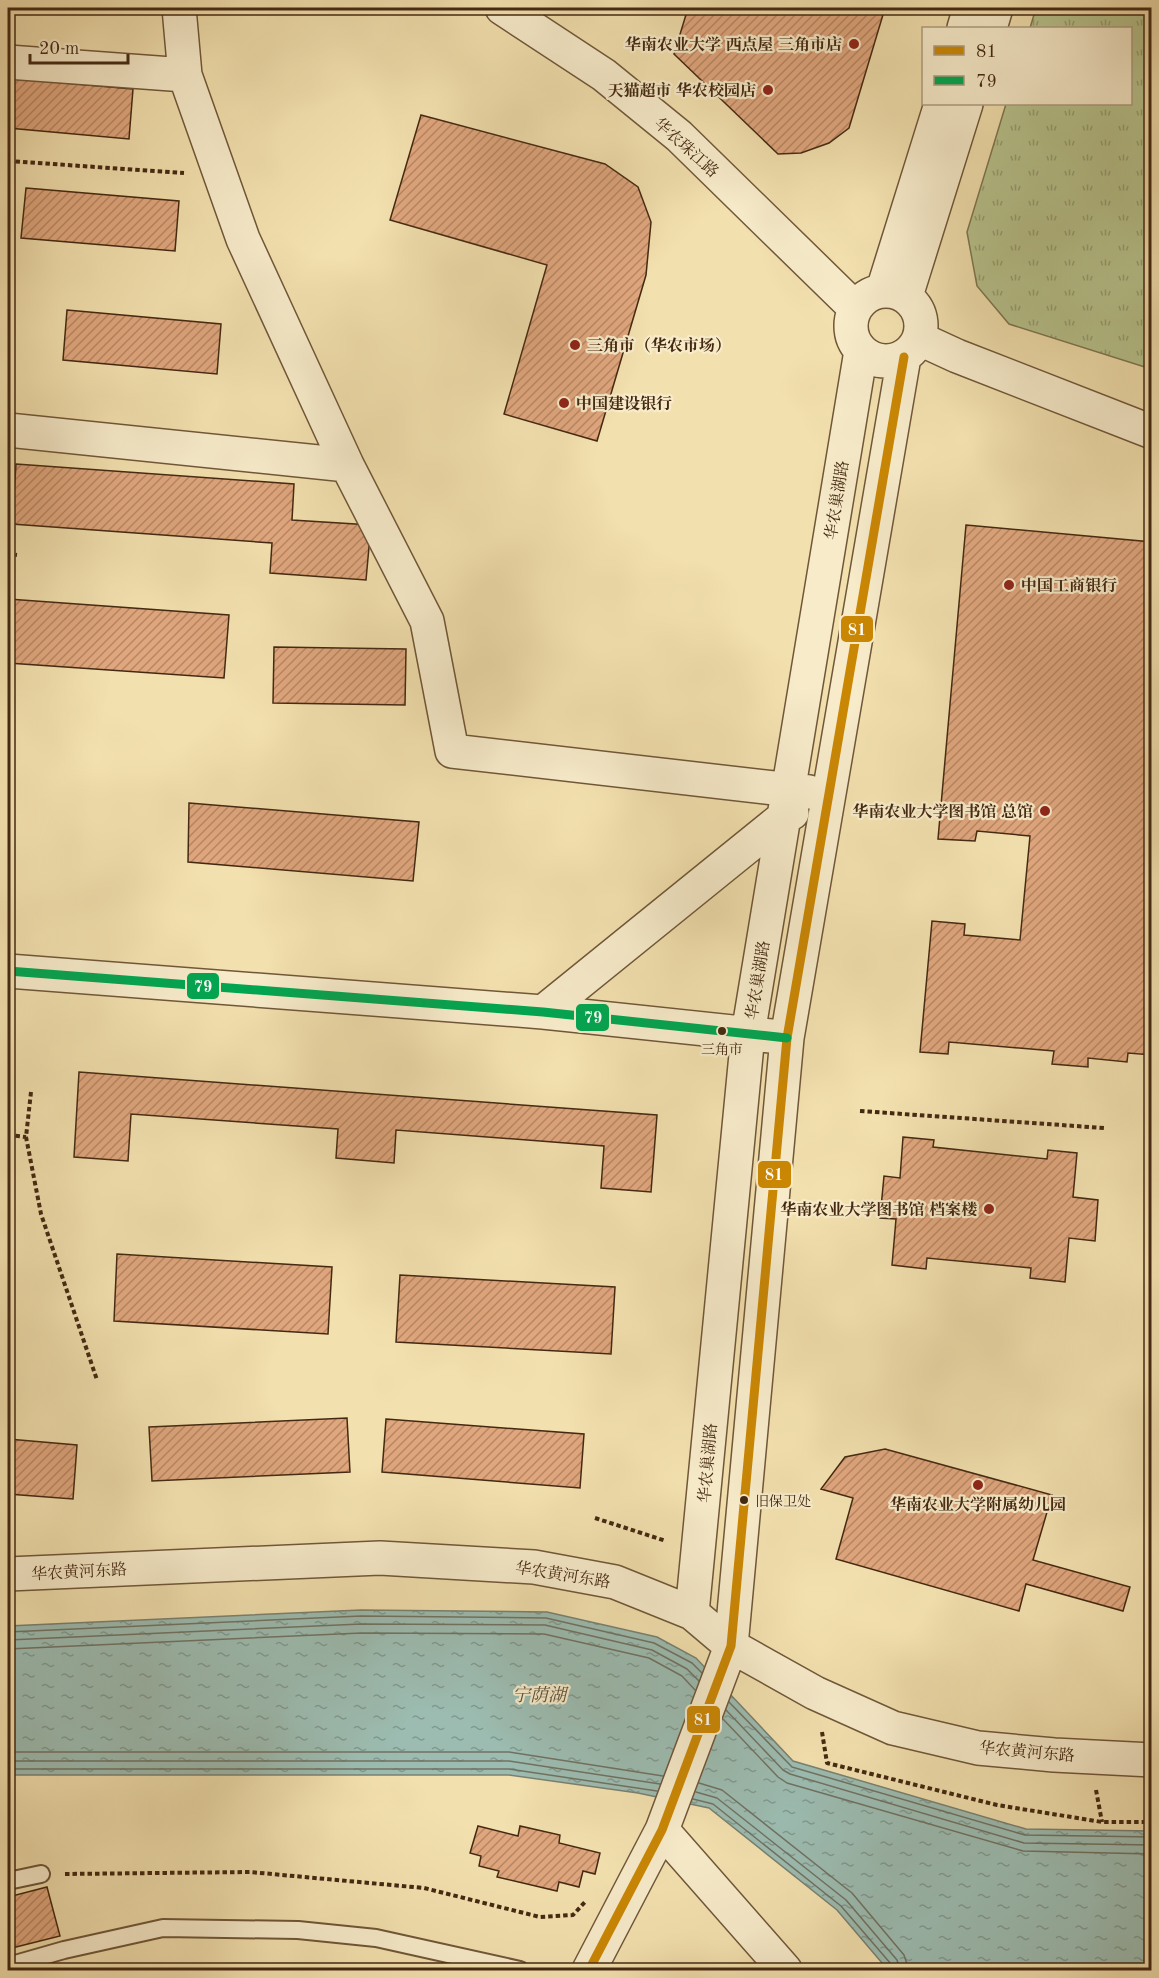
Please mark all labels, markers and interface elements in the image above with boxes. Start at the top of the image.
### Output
scale bar [30,27,128,65]
legend [922,27,1132,105]
place label: 华南农业大学 西点屋 三角市店 [625,35,842,54]
marker: 华南农业大学 西点屋 三角市店 [847,37,861,51]
text: 20 m [39,40,79,58]
text: 81 [976,43,997,61]
text: 79 [976,73,997,91]
place label: 天猫超市 华农校园店 [608,81,756,100]
marker: 天猫超市 华农校园店 [761,83,775,97]
street label: 华农珠江路 [651,114,722,181]
place label: 三角市（华农市场） [587,336,731,355]
marker: 三角市（华农市场） [568,338,582,352]
place label: 中国建设银行 [576,395,672,413]
marker: 中国建设银行 [557,396,571,410]
street label: 华农巢湖路 [822,459,852,541]
place label: 中国工商银行 [1021,576,1117,595]
marker: 中国工商银行 [1002,578,1016,592]
line badge: 81 [840,615,874,643]
text: 81 [848,623,866,639]
place label: 华南农业大学图书馆 总馆 [853,803,1033,821]
marker: 华南农业大学图书馆 总馆 [1038,804,1052,818]
street label: 华农巢湖路 [743,939,773,1021]
line badge: 79 [186,972,220,1000]
text: 79 [194,980,212,996]
line badge: 79 [575,1003,610,1032]
text: 79 [584,1011,602,1027]
marker: 三角市 [716,1025,728,1037]
place label: 三角市 [701,1042,743,1057]
line badge: 81 [757,1160,792,1189]
text: 81 [765,1168,783,1184]
place label: 华南农业大学图书馆 档案楼 [781,1200,977,1219]
marker: 华南农业大学图书馆 档案楼 [982,1202,996,1216]
street label: 华农巢湖路 [696,1422,720,1504]
marker: 华南农业大学附属幼儿园 [971,1478,985,1492]
marker: 旧保卫处 [738,1494,750,1506]
place label: 旧保卫处 [755,1494,811,1509]
place label: 华南农业大学附属幼儿园 [890,1496,1066,1514]
street label: 华农黄河东路 [514,1559,612,1591]
street label: 华农黄河东路 [31,1560,127,1583]
water label: 宁荫湖 [512,1685,569,1705]
line badge: 81 [686,1705,721,1734]
text: 81 [694,1713,712,1729]
street label: 华农黄河东路 [978,1739,1076,1765]

